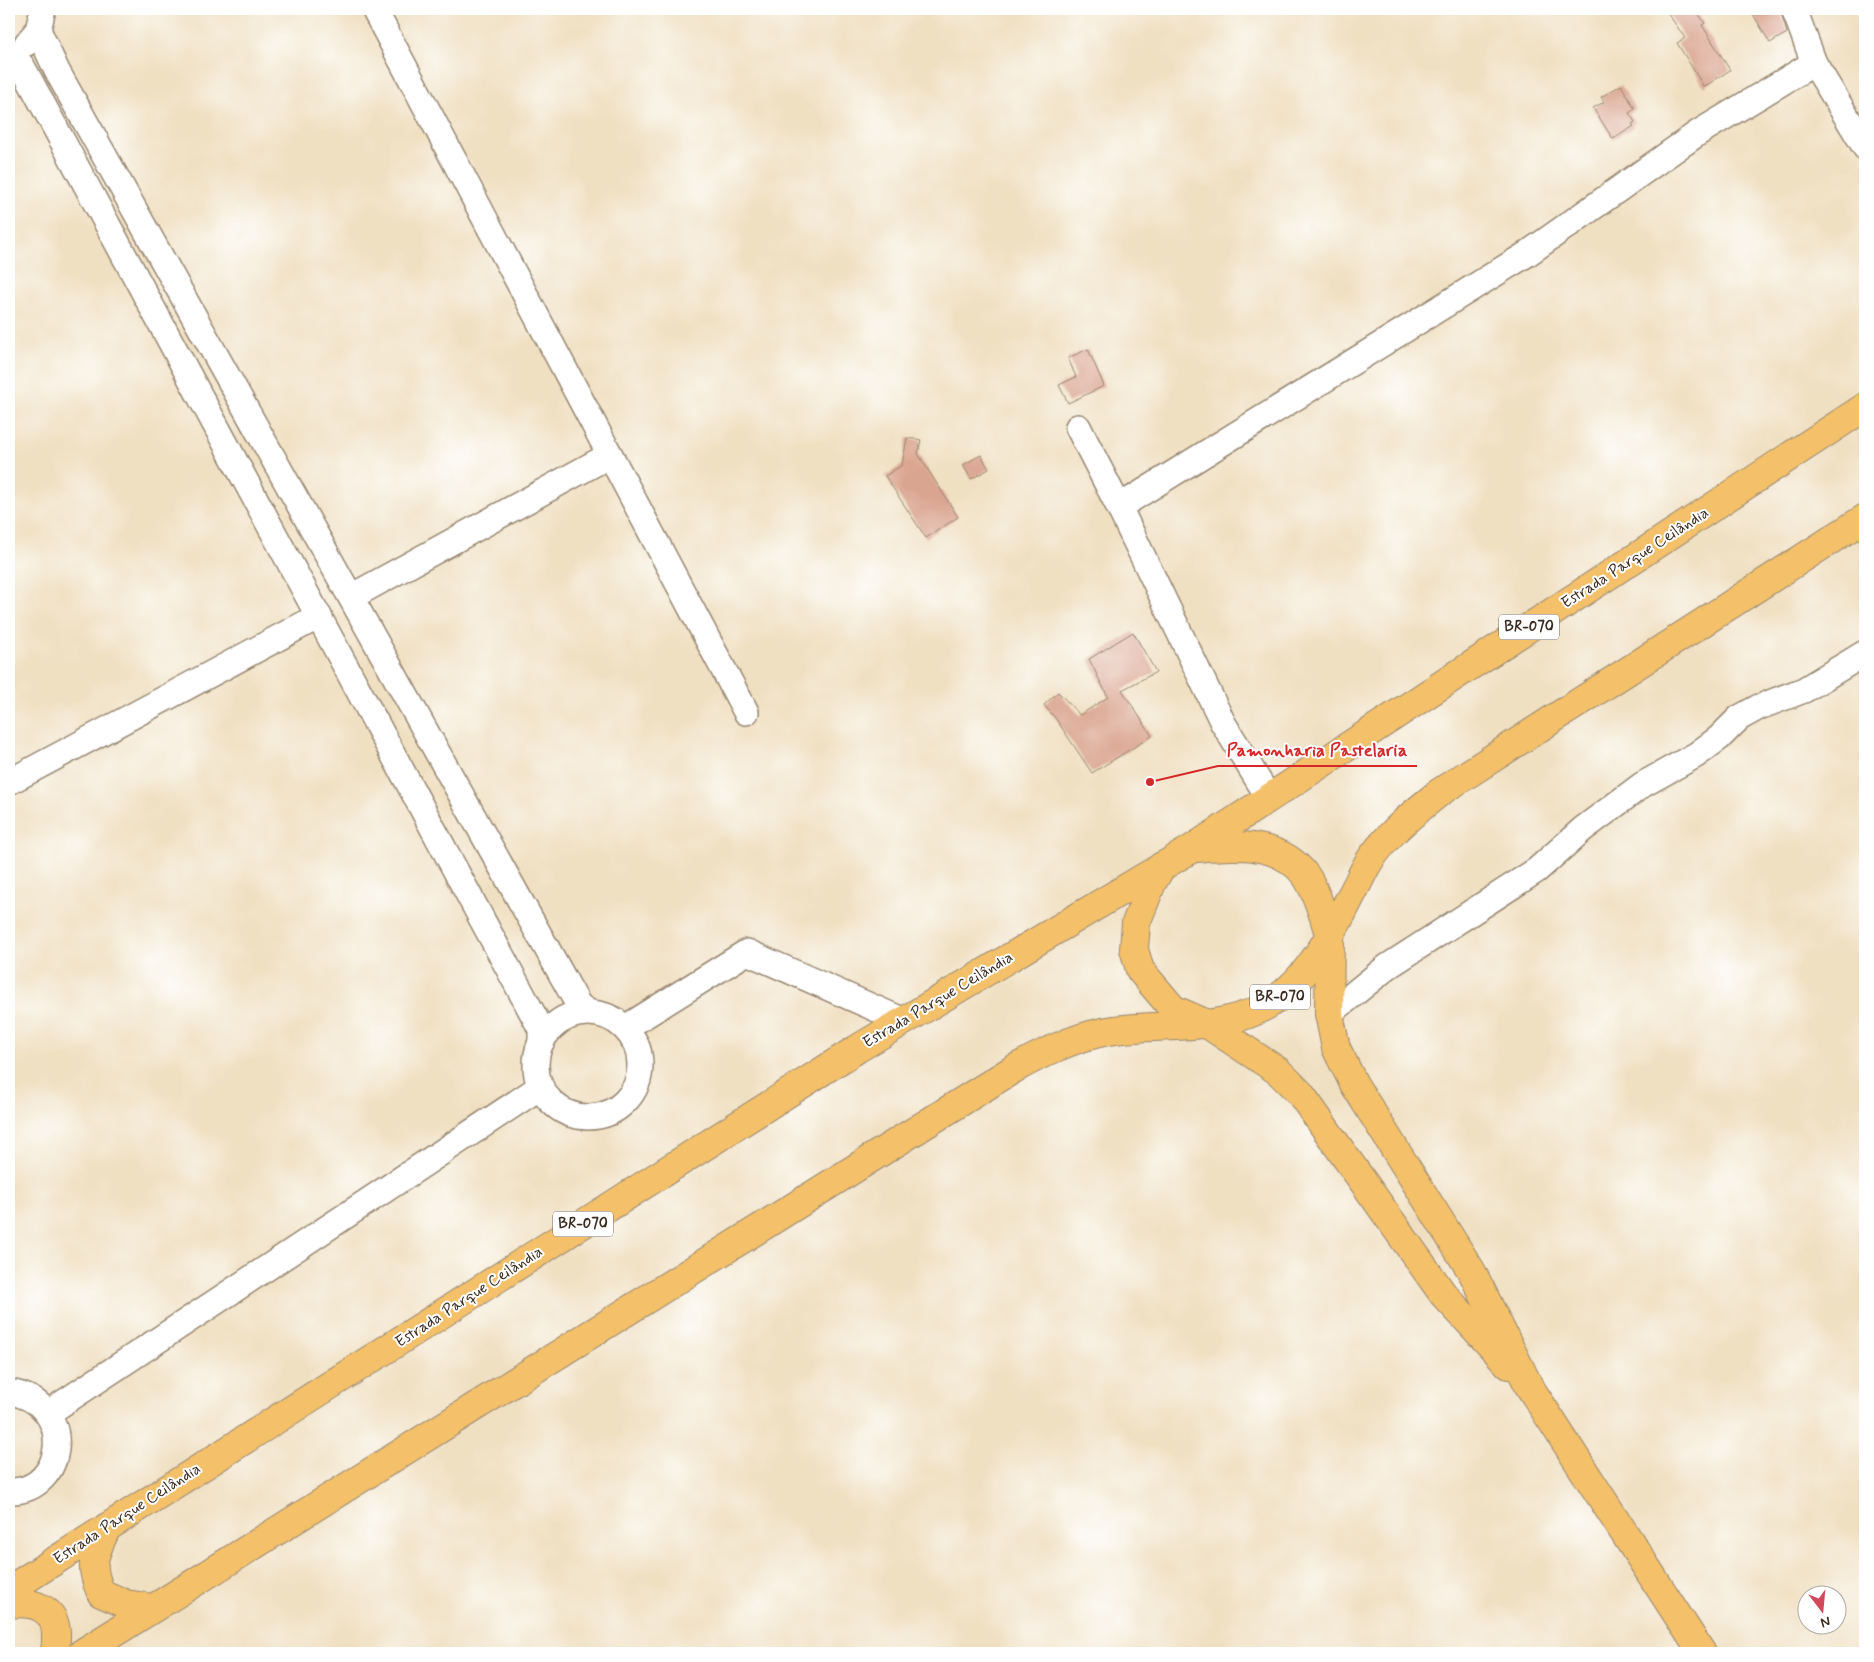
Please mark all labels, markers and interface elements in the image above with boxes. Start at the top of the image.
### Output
street label: Estrada Parque Ceilândia [1557,502,1713,614]
road number: BR-070 [1499,614,1559,640]
callout: Pamonharia Pastelaria [1218,733,1417,766]
text: Pamonharia Pastelaria [1227,739,1407,763]
street label: Estrada Parque Ceilândia [859,947,1017,1053]
road number: BR-070 [1250,984,1310,1010]
road number: BR-070 [553,1212,613,1236]
street label: Estrada Parque Ceilândia [391,1241,547,1353]
street label: Estrada Parque Ceilândia [49,1458,205,1570]
north arrow [1796,1584,1846,1634]
text: N [1818,1612,1832,1631]

